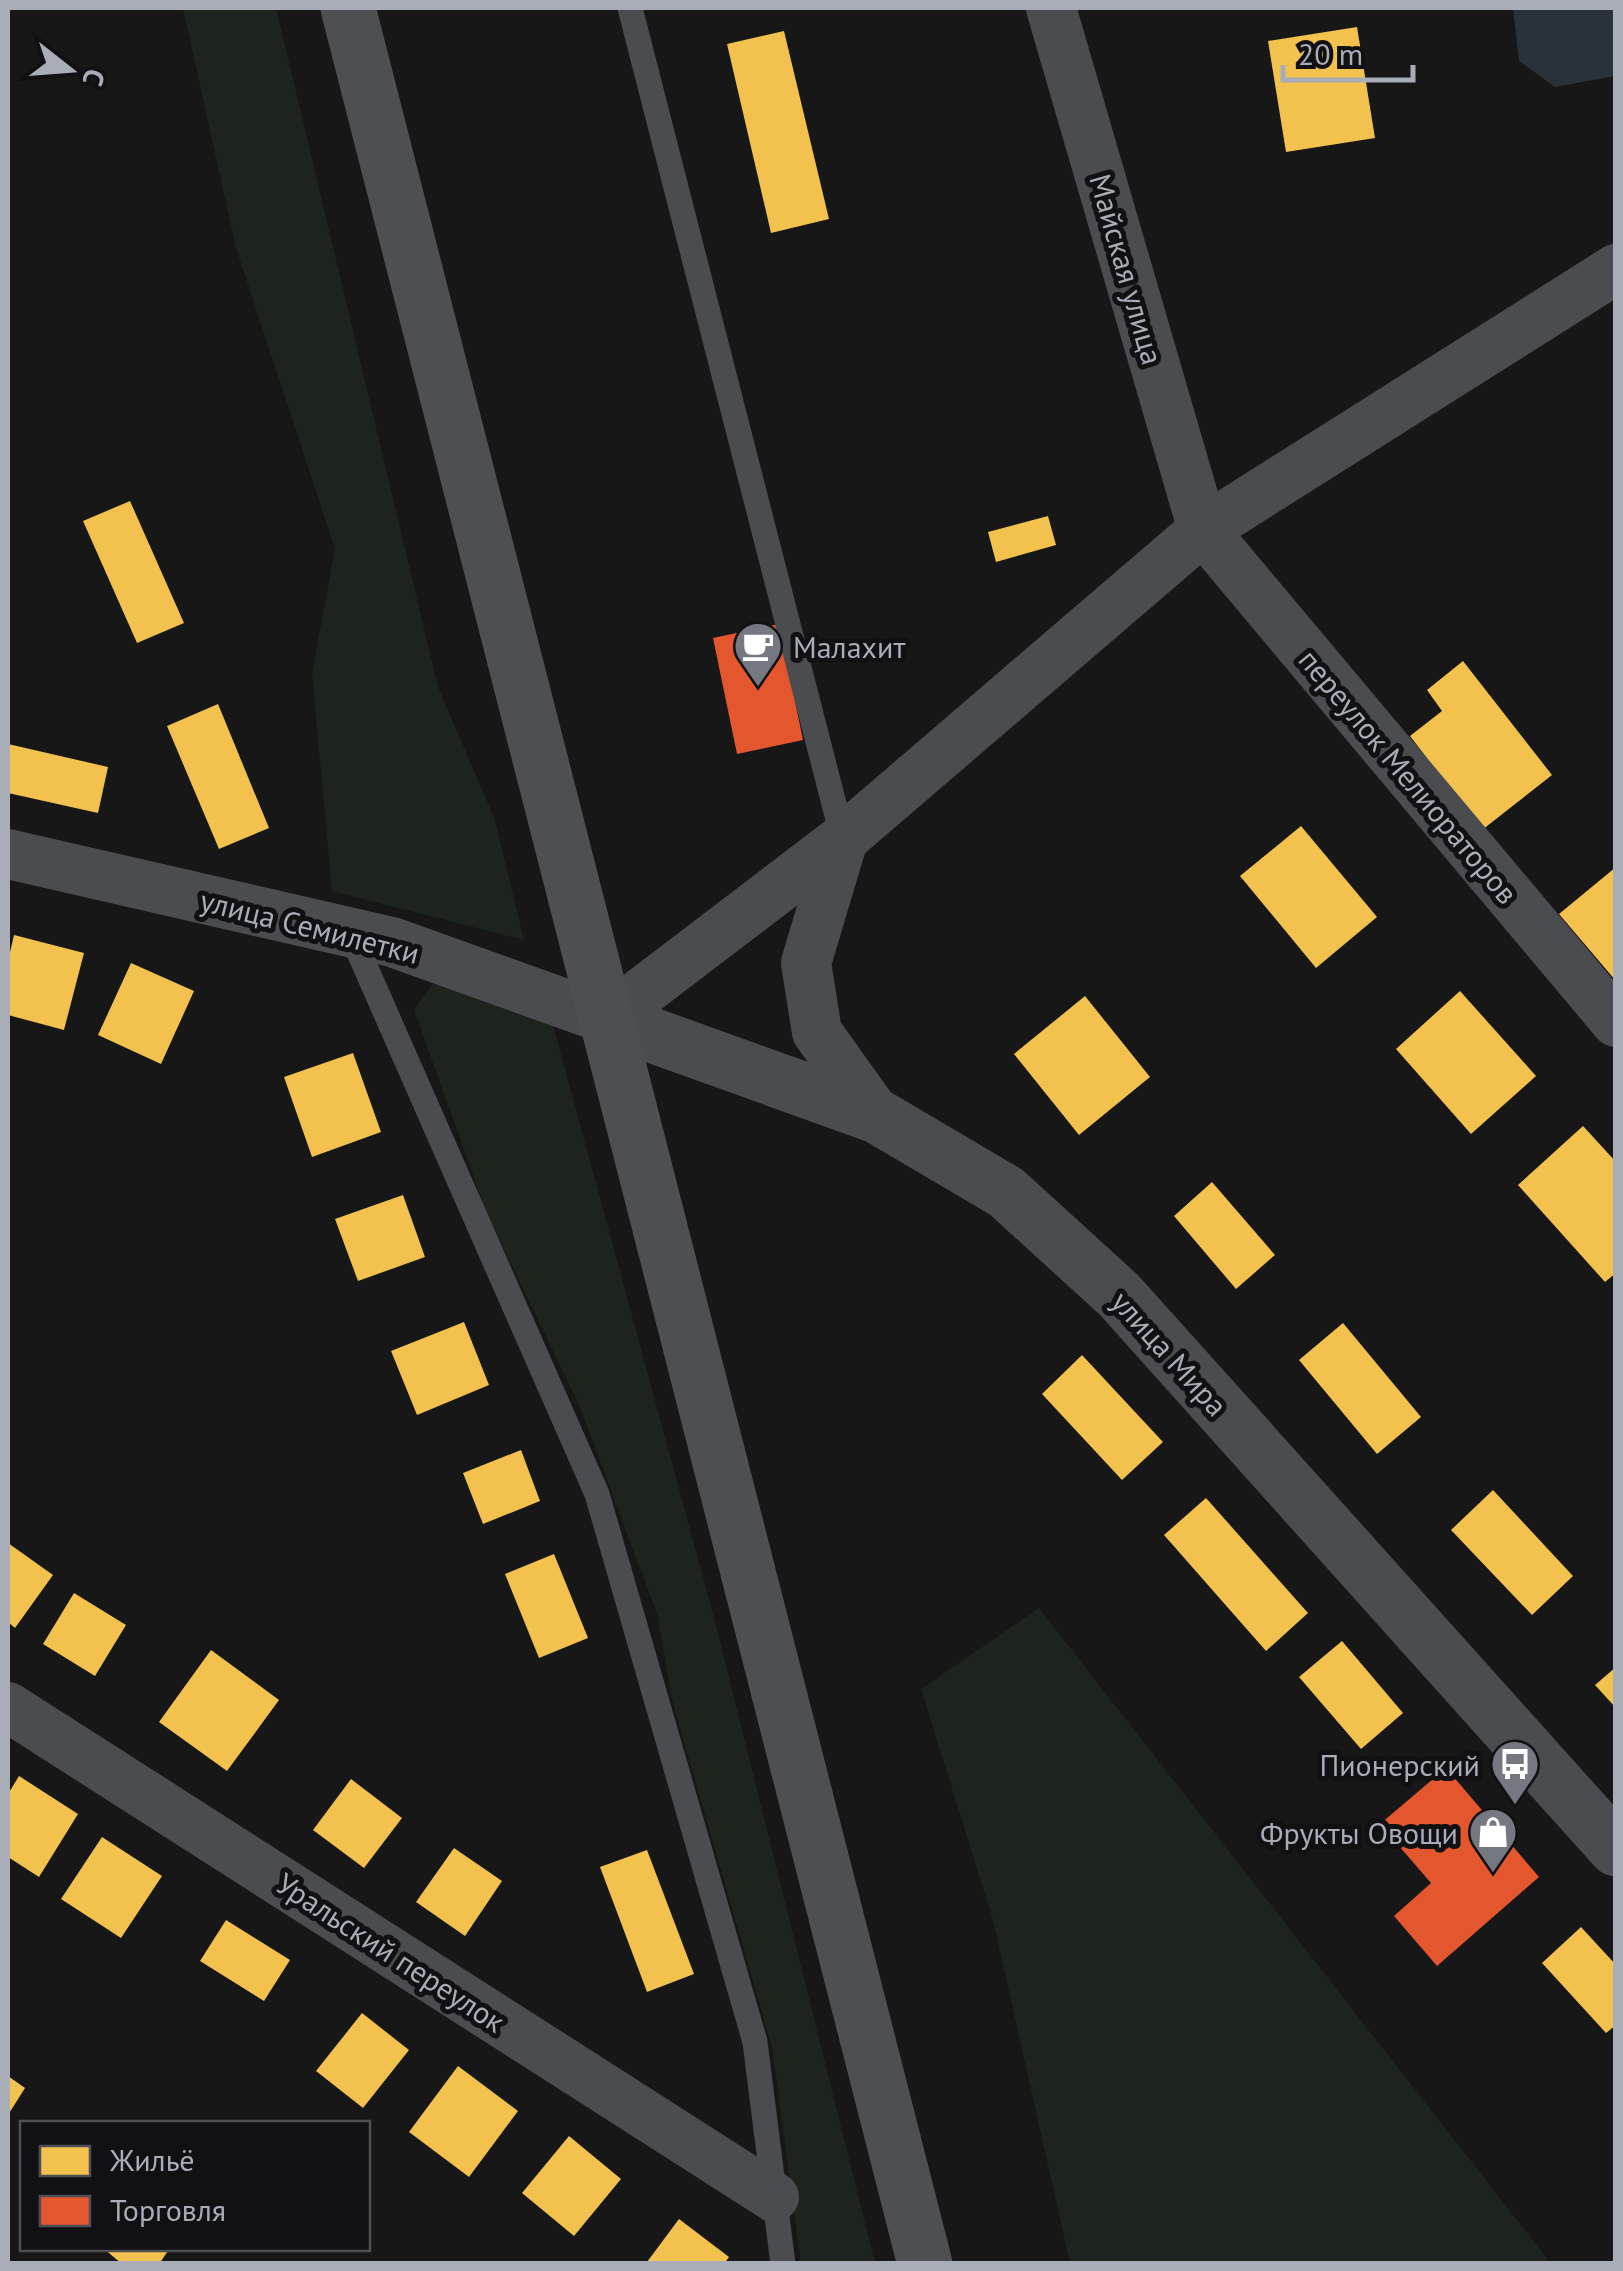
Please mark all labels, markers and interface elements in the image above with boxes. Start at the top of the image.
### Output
north arrow [20,20,120,120]
scale bar [1283,20,1413,82]
text: 20 m [1298,34,1363,73]
text: С [74,65,114,90]
street label: Майская улица [1081,169,1173,369]
cafe icon: Малахит [732,620,784,688]
place label: Малахит [793,627,905,666]
street label: переулок Мелиораторов [1291,640,1527,912]
street label: улица Семилетки [196,880,424,972]
street label: улица Мира [1103,1282,1237,1424]
bus stop icon: Пионерский [1489,1738,1541,1806]
place label: Пионерский [1319,1745,1480,1784]
shop icon: Фрукты Овощи [1467,1806,1519,1874]
place label: Фрукты Овощи [1260,1813,1458,1852]
street label: Уральский переулок [269,1864,513,2041]
legend [20,2121,370,2251]
text: Жильё [109,2140,194,2179]
text: Торговля [110,2190,226,2229]

